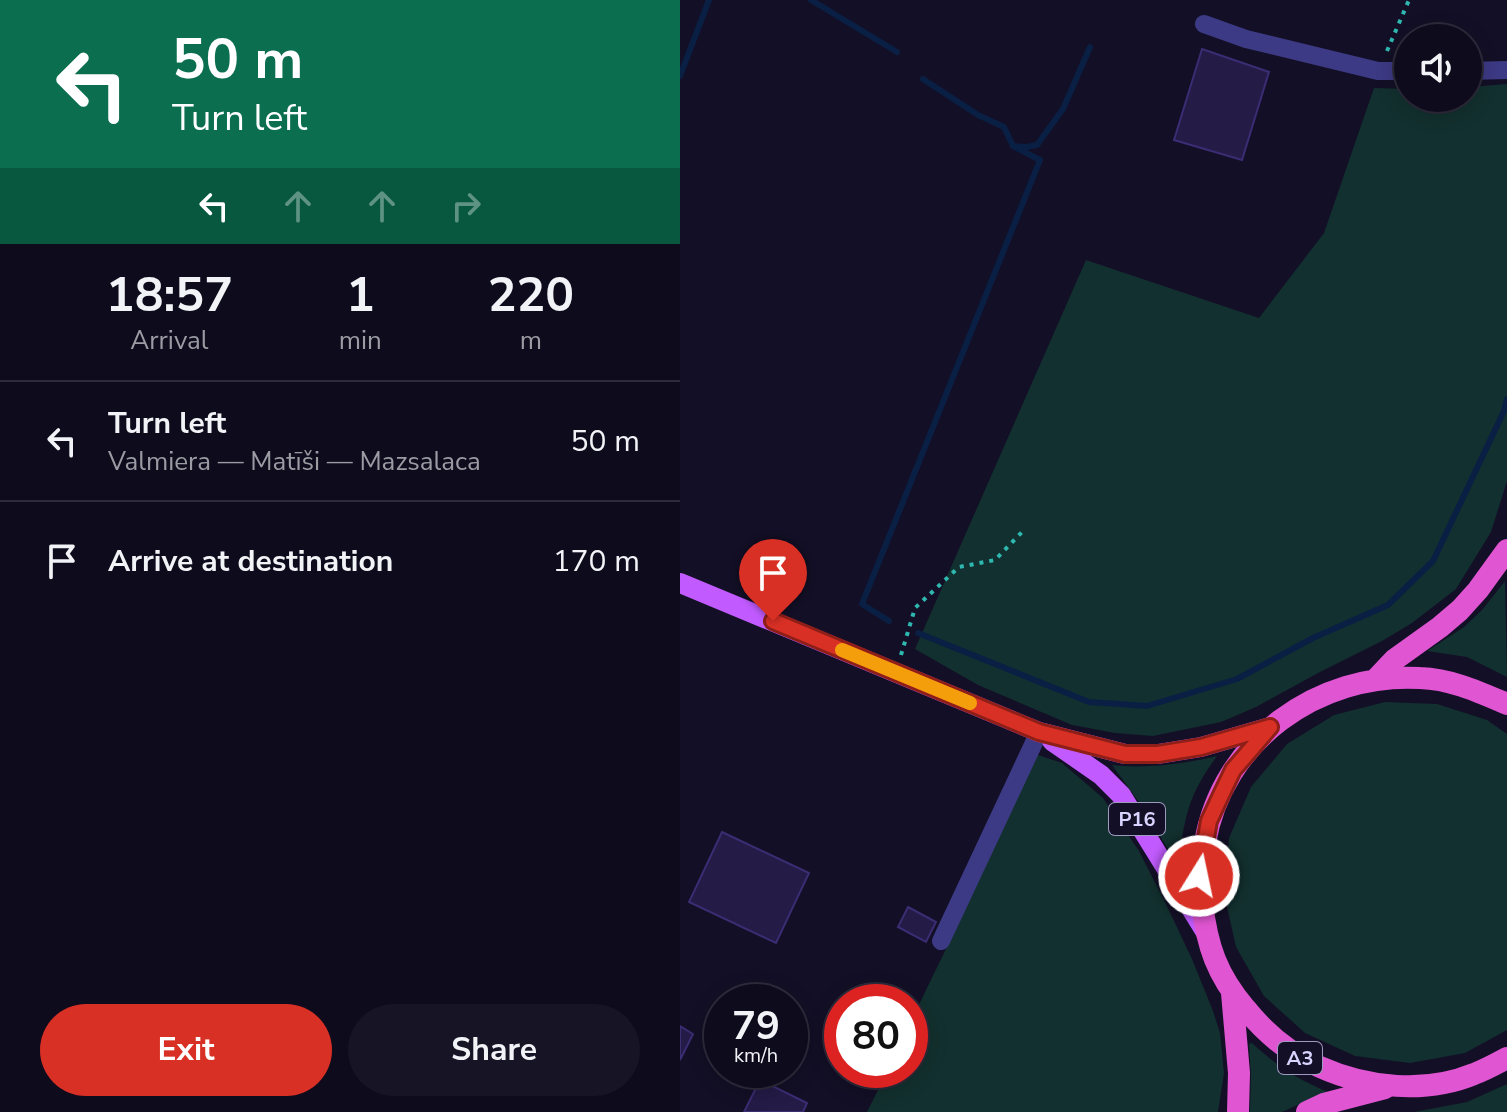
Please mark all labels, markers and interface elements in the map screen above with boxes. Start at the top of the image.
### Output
text: 50 m [172,21,303,98]
map controls [1394,24,1482,112]
button: sound [1394,24,1482,112]
icon: left [40,32,144,136]
text: Turn left [172,94,307,143]
icon: left [192,184,236,228]
icon: ahead [276,184,320,228]
icon: ahead [360,184,404,228]
icon: right [444,184,488,228]
text: 18:57 [106,262,233,328]
text: 1 [346,262,375,328]
text: 220 [488,262,574,328]
text: Arrival [130,323,209,358]
text: min [339,323,382,358]
text: m [520,323,542,358]
text: Turn left [108,403,226,444]
icon: left [40,419,84,463]
text: 50 m [571,421,640,462]
text: Valmiera — Matīši — Mazsalaca [108,444,481,479]
icon: arrive [40,539,84,583]
pin [739,539,807,621]
text: Arrive at destination [108,541,393,582]
text: 170 m [553,541,640,582]
icon: arrive [751,551,795,595]
road number: P16 [1109,803,1165,835]
position arrow [1157,834,1241,918]
speed limit sign: 80 [824,984,928,1088]
text: 79 [732,999,780,1053]
button: Exit [40,1004,332,1096]
button: Share [348,1004,640,1096]
text: km/h [734,1042,778,1069]
road number: A3 [1278,1042,1322,1074]

